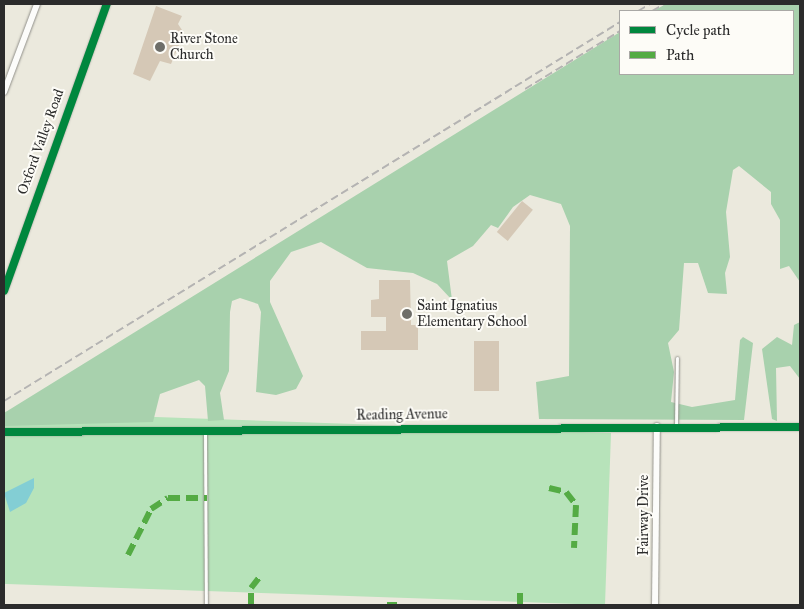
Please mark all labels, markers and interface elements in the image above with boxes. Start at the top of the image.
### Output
legend [619,10,794,75]
text: Cycle path [666,21,730,39]
place label: River Stone Church [170,31,238,64]
marker: River Stone Church [154,41,166,53]
text: Path [666,46,694,64]
street label: Oxford Valley Road [14,87,68,197]
place label: Saint Ignatius Elementary School [417,298,527,331]
marker: Saint Ignatius Elementary School [401,308,413,320]
street label: Reading Avenue [356,406,448,424]
street label: Fairway Drive [636,475,652,555]

